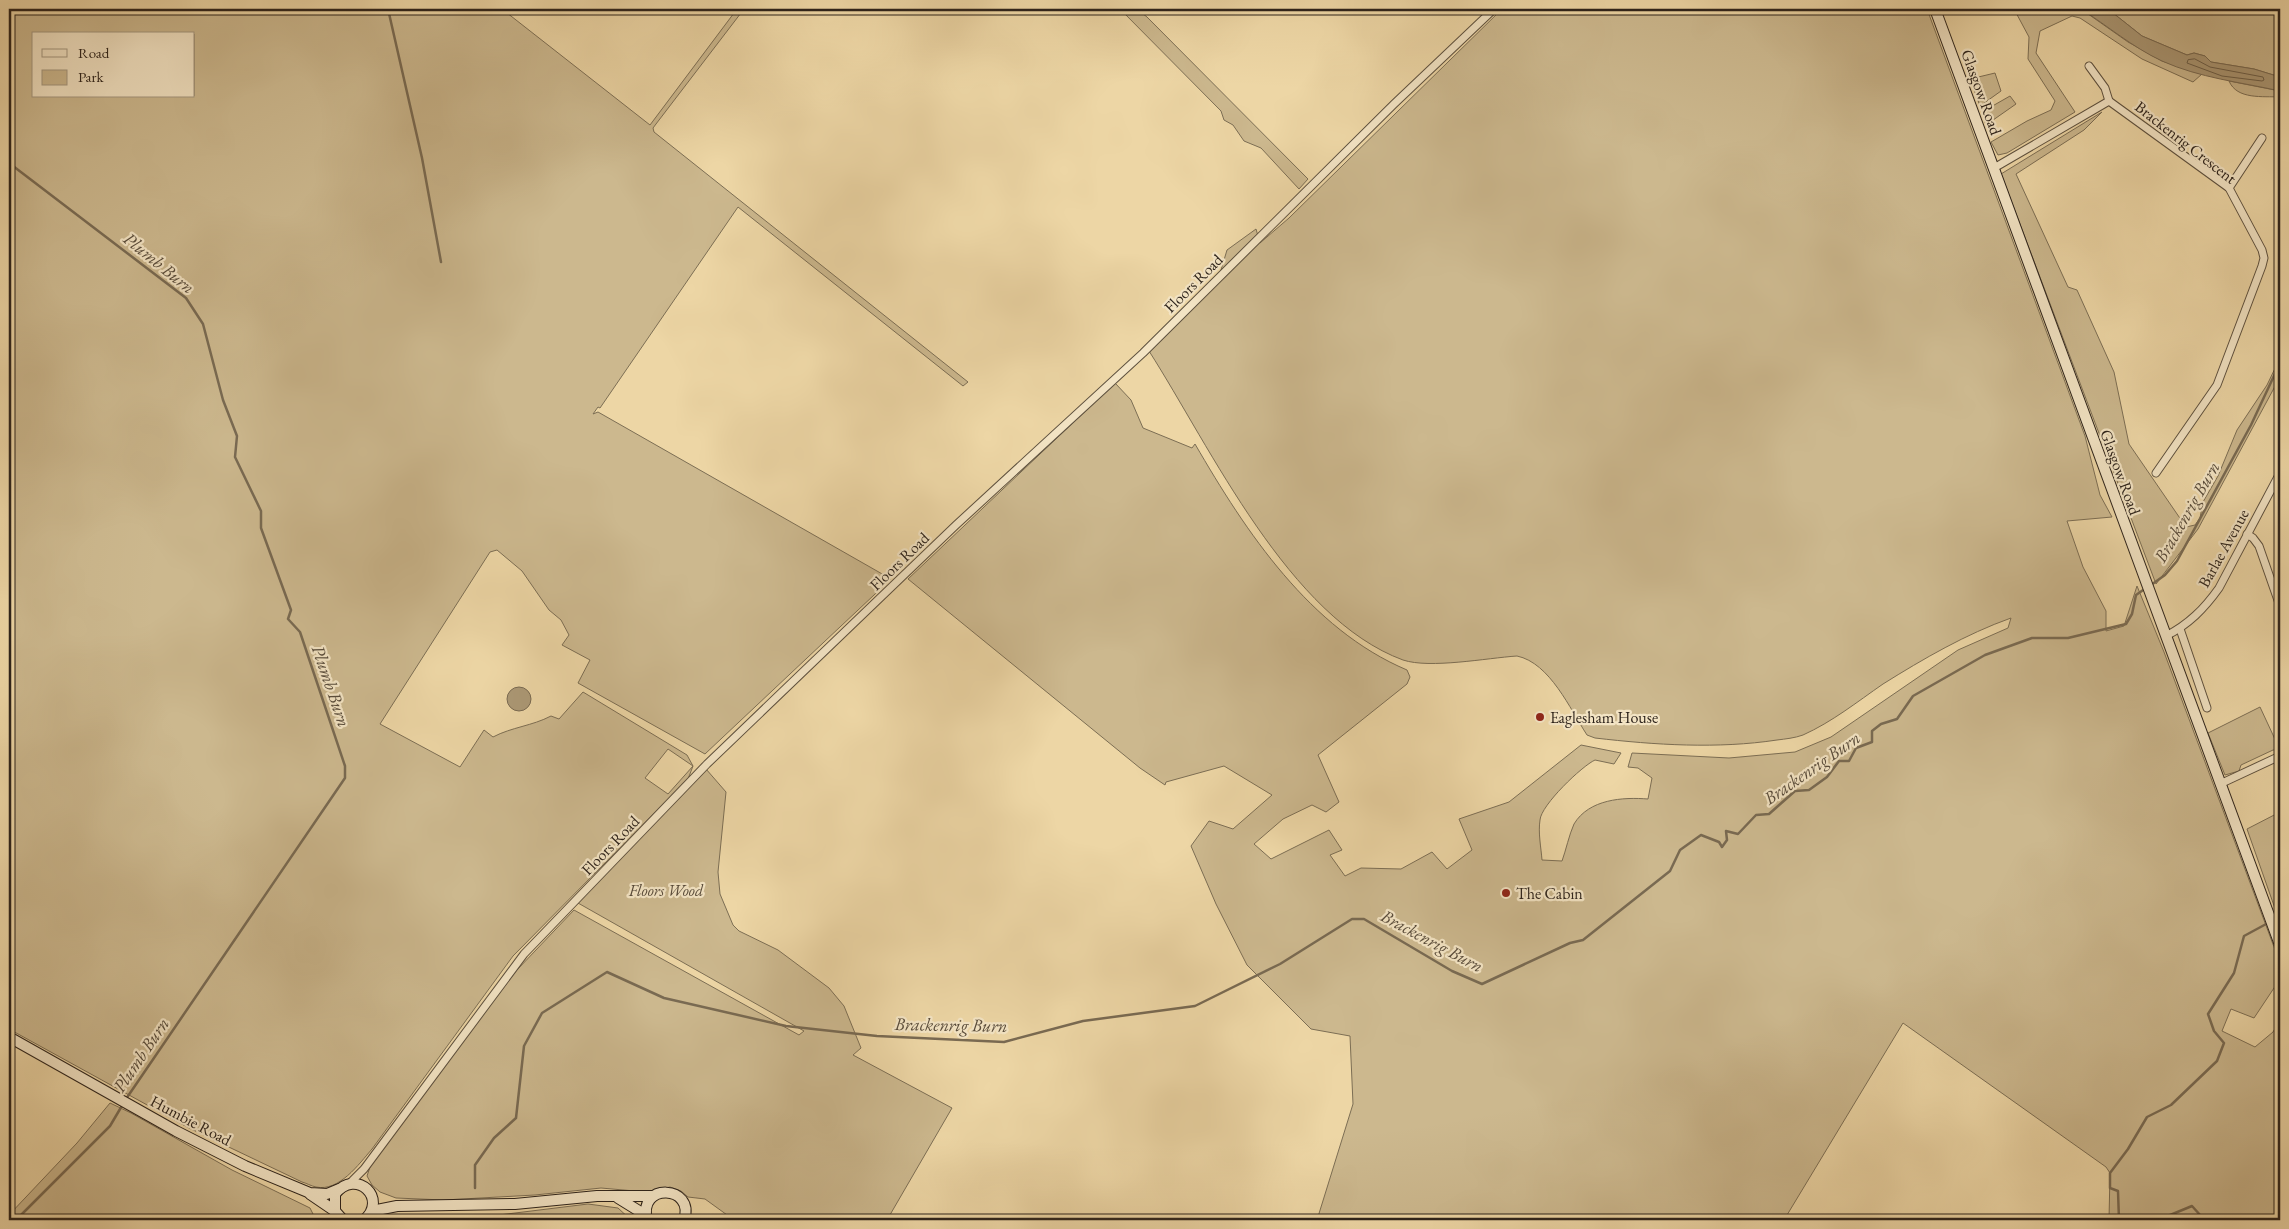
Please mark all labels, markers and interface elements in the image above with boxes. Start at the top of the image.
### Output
legend [32,32,195,98]
text: Road [78,43,110,62]
street label: Glasgow Road [1956,47,2007,139]
text: Park [78,67,105,86]
street label: Brackenrig Crescent [2131,96,2241,189]
water label: Plumb Burn [119,227,200,298]
street label: Floors Road [1159,249,1228,317]
street label: Glasgow Road [2095,427,2146,519]
water label: Brackenrig Burn [2148,457,2226,568]
street label: Barlae Avenue [2193,505,2254,591]
street label: Floors Road [865,527,934,595]
water label: Plumb Burn [307,642,356,730]
place label: Eaglesham House [1550,707,1658,728]
marker: Eaglesham House [1534,711,1546,723]
water label: Brackenrig Burn [1758,726,1865,811]
street label: Floors Road [577,810,645,880]
park label: Floors Wood [628,880,704,901]
place label: The Cabin [1516,883,1583,904]
marker: The Cabin [1500,887,1512,899]
water label: Brackenrig Burn [1376,903,1487,978]
water label: Brackenrig Burn [893,1012,1008,1038]
water label: Plumb Burn [107,1013,174,1096]
street label: Humbie Road [147,1090,236,1151]

